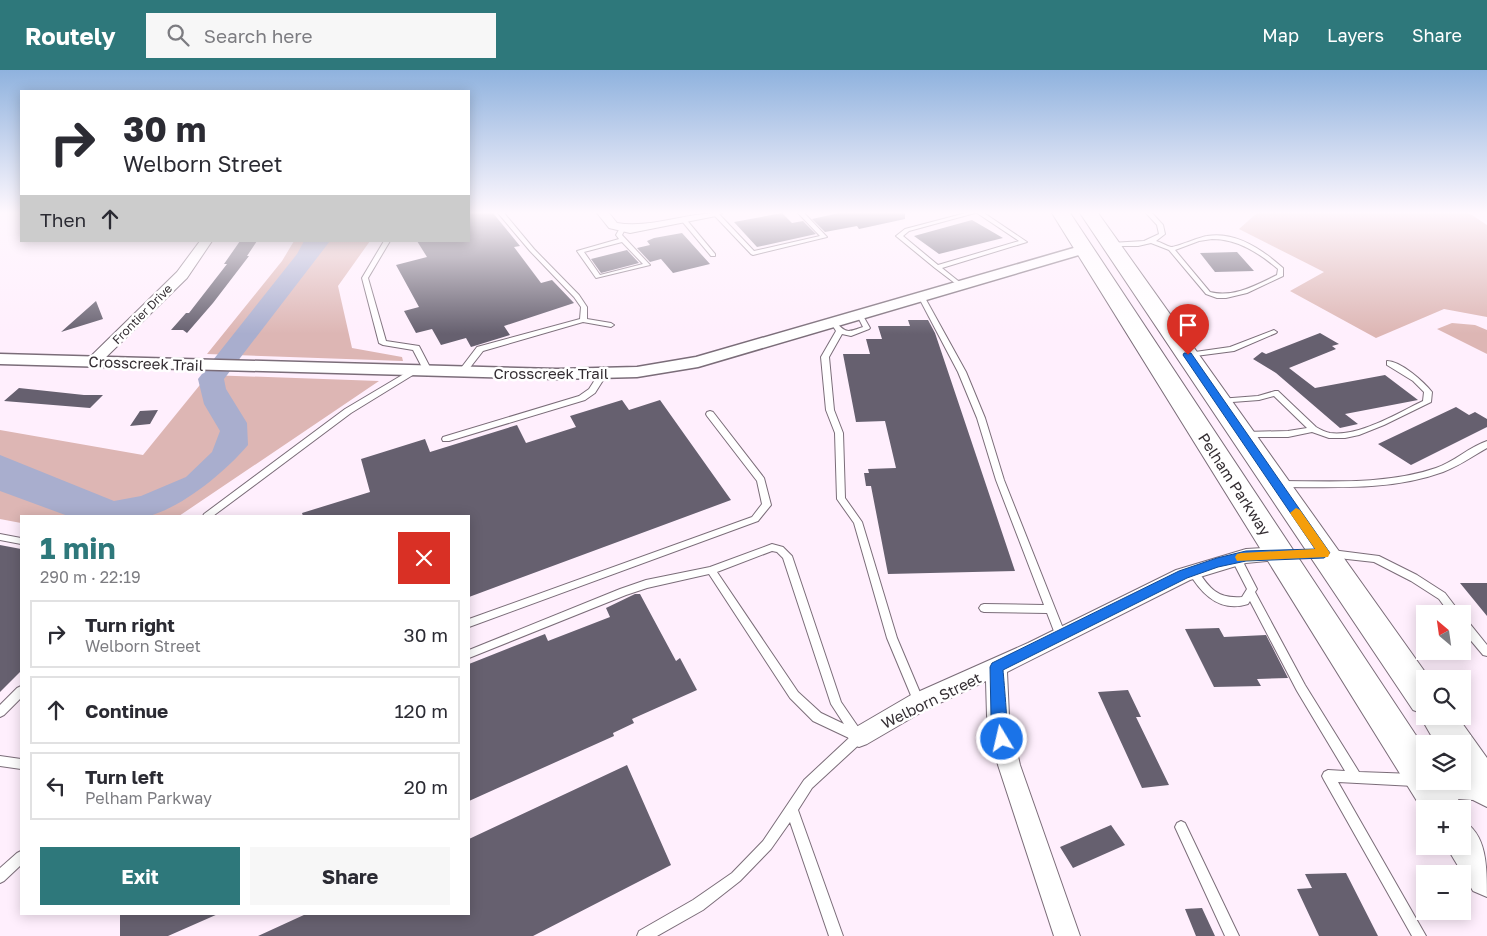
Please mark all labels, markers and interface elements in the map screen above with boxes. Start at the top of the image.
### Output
search box [146,13,496,58]
text: Routely [25,21,116,50]
icon: search [164,21,192,49]
text: Search here [204,24,313,47]
text: Map [1262,24,1299,46]
text: Layers [1327,24,1384,46]
text: Share [1412,24,1462,46]
text: 30 m [123,108,206,150]
icon: right [40,110,105,175]
text: Welborn Street [123,150,283,177]
icon: ahead [96,205,124,233]
text: Then [40,208,86,231]
street label: Frontier Drive [109,281,175,347]
pin [1167,304,1209,355]
icon: arrive [1174,311,1202,339]
street label: Crosscreek Trail [88,352,204,374]
street label: Crosscreek Trail [493,364,609,382]
street label: Pelham Parkway [1195,429,1275,539]
text: 1 min [40,530,116,566]
button: close [398,532,450,584]
text: 290 m · 22:19 [40,567,141,587]
north arrow [1416,605,1471,660]
map controls [1416,605,1471,920]
text: Turn right [85,613,175,636]
icon: right [42,620,70,648]
text: 30 m [404,623,448,646]
text: Welborn Street [85,636,201,656]
street label: Welborn Street [878,668,984,732]
button: search [1416,670,1471,725]
icon: ahead [42,696,70,724]
text: Continue [85,699,168,722]
text: 120 m [394,699,448,722]
position arrow [975,712,1027,764]
button: layers [1416,735,1471,790]
text: Turn left [85,765,164,788]
icon: left [42,772,70,800]
text: 20 m [404,775,448,798]
text: Pelham Parkway [85,788,212,808]
button: + [1416,800,1471,855]
button: Exit [40,847,240,905]
button: Share [250,847,450,905]
button: − [1416,865,1471,920]

